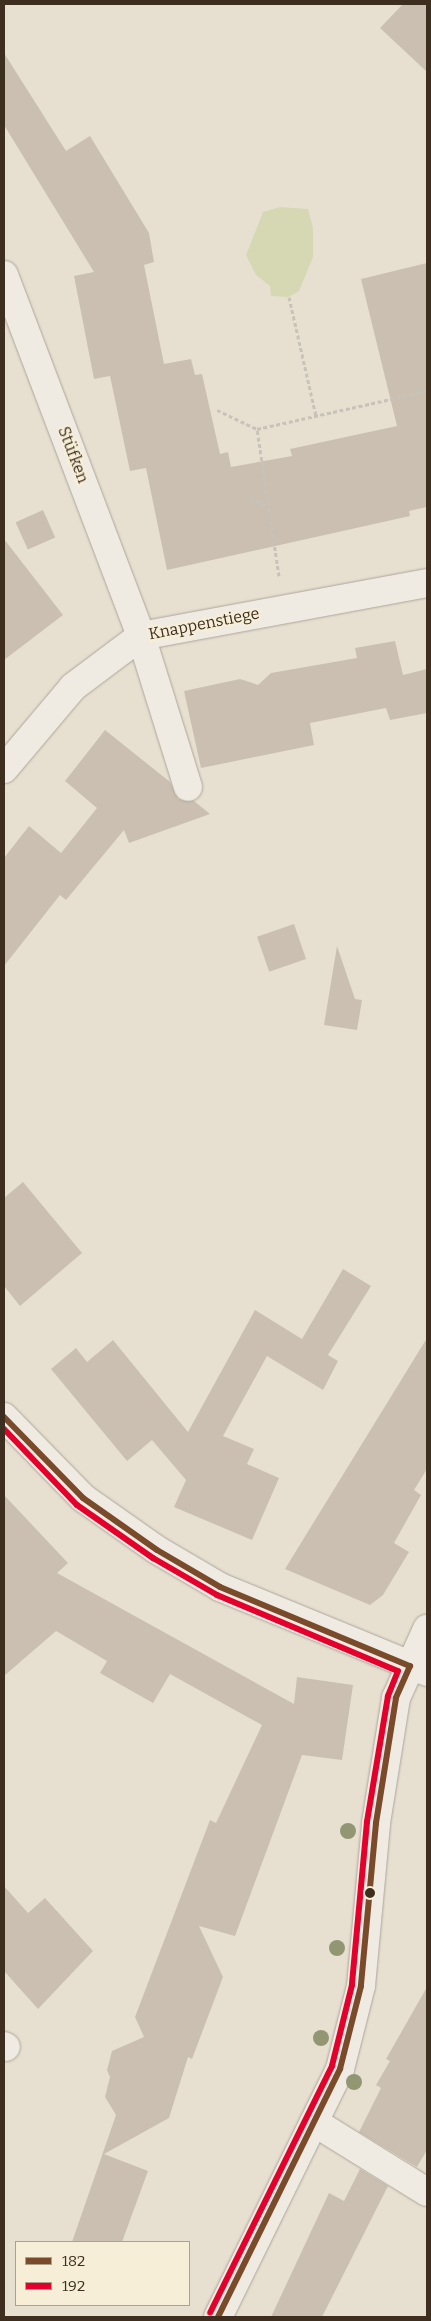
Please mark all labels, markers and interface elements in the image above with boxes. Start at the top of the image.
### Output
street label: Stüfken [53,424,93,486]
street label: Knappenstiege [147,604,261,644]
unlabelled marker [365,1888,375,1898]
legend [15,2241,190,2306]
text: 182 [62,2252,85,2270]
text: 192 [62,2277,85,2295]

